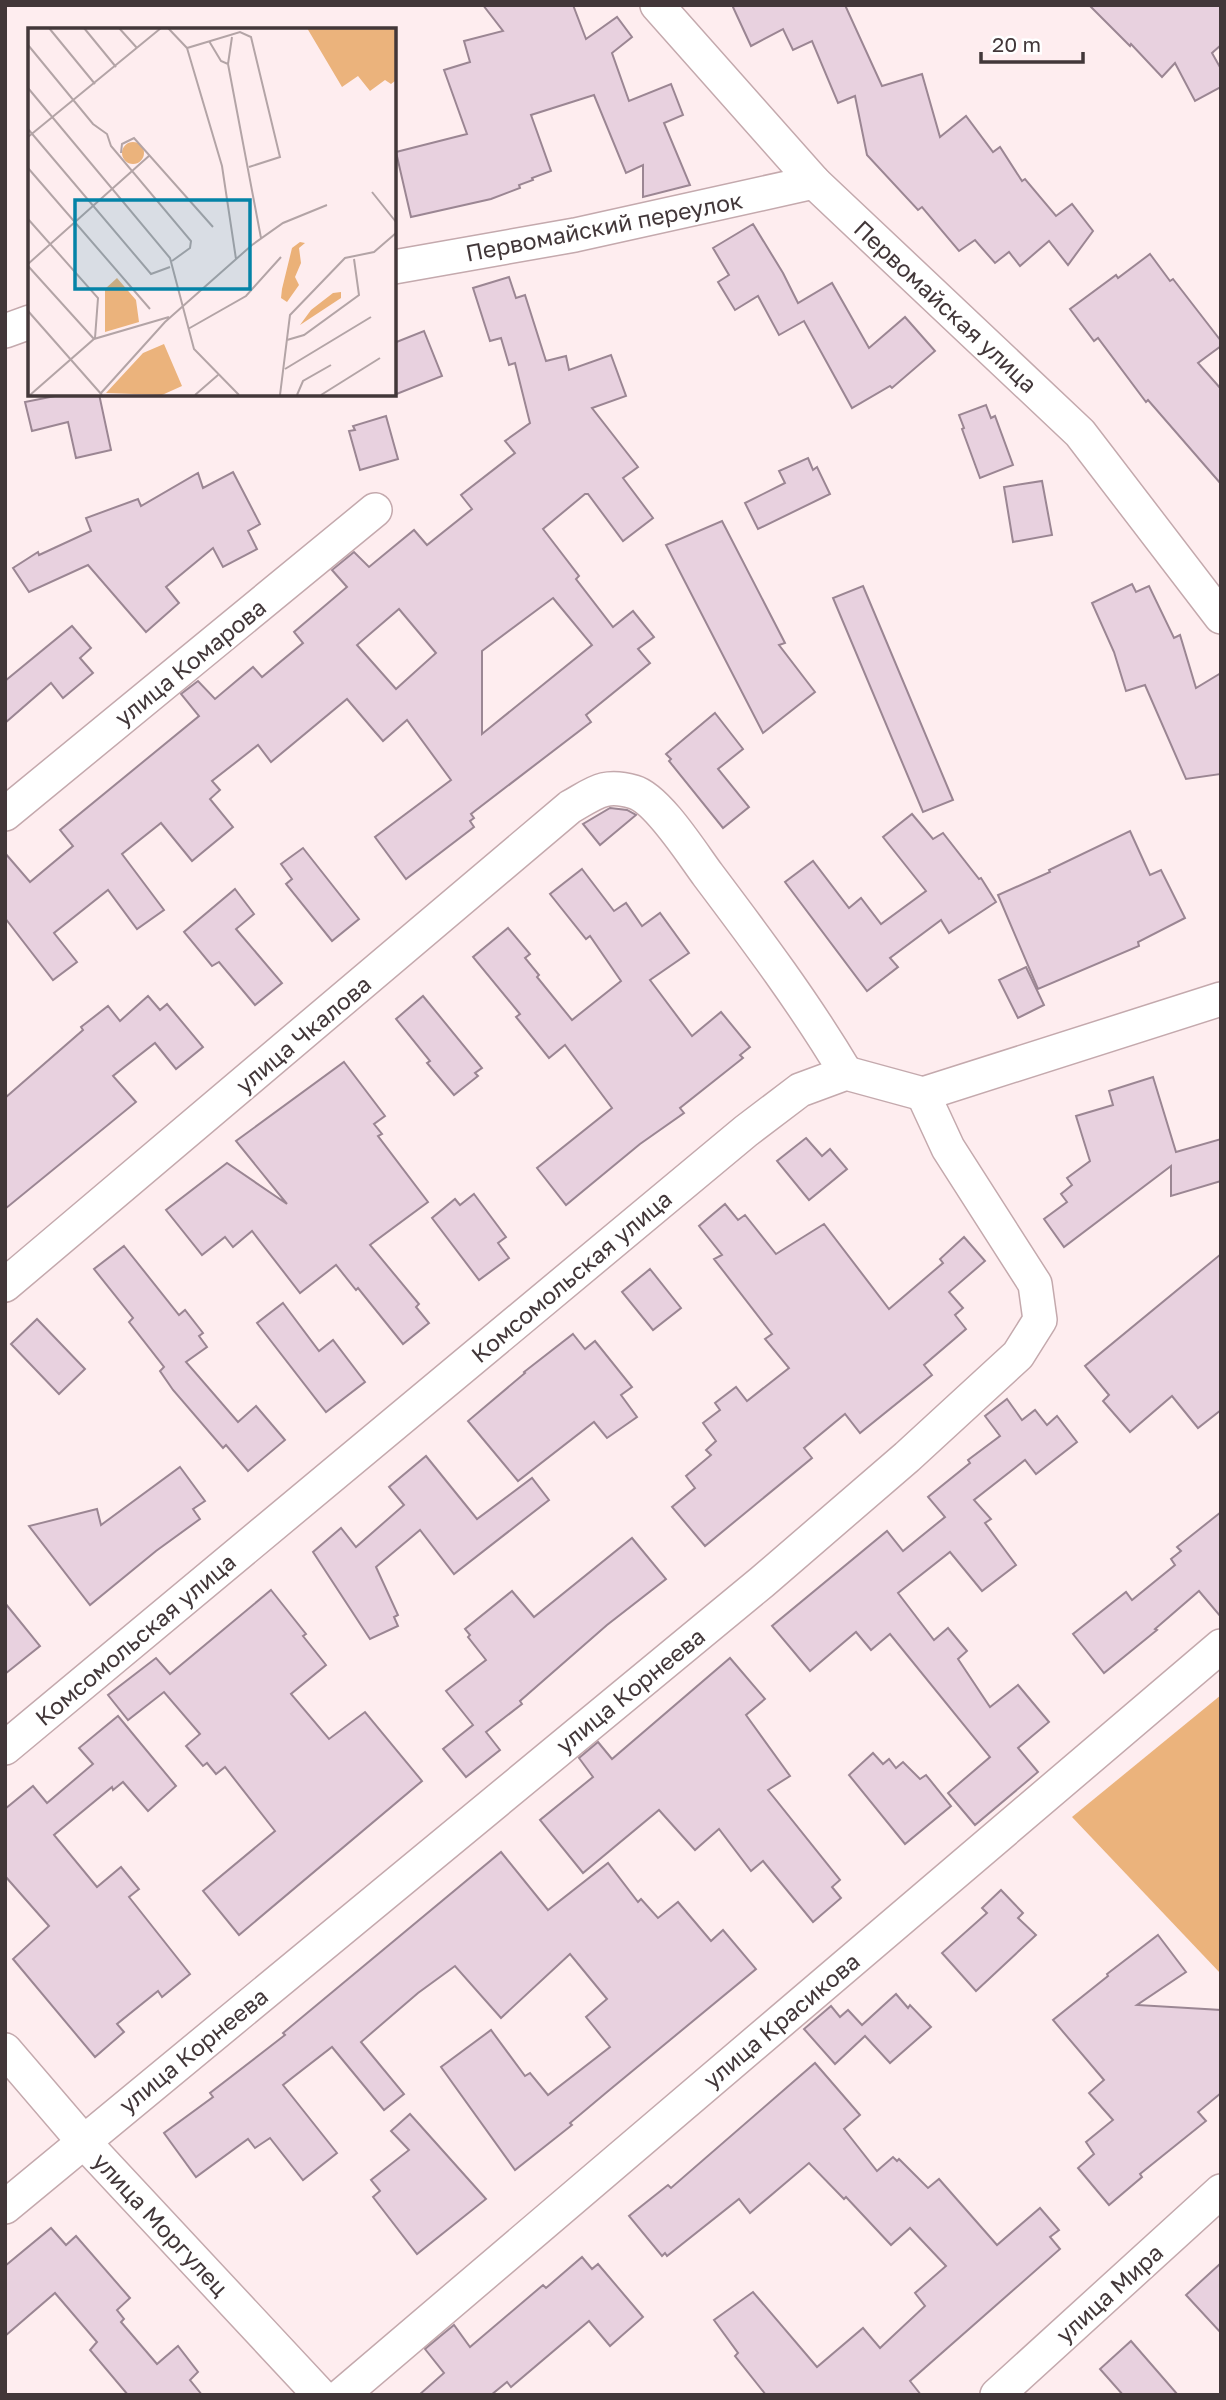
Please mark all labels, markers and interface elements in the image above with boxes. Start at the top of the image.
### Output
scale bar [981,21,1082,65]
inset map [28,28,396,396]
text: 20 m [992,31,1041,57]
street label: Первомайский переулок [463,185,745,267]
street label: Первомайская улица [849,214,1043,398]
street label: улица Комарова [109,593,271,731]
street label: улица Чкалова [230,969,376,1099]
street label: Комсомольская улица [465,1184,677,1368]
street label: Комсомольская улица [29,1547,241,1731]
street label: улица Корнеева [550,1621,710,1759]
street label: улица Красикова [697,1946,865,2094]
street label: улица Корнеева [113,1981,273,2119]
street label: улица Моргулец [88,2147,234,2301]
street label: улица Мира [1050,2238,1168,2348]

